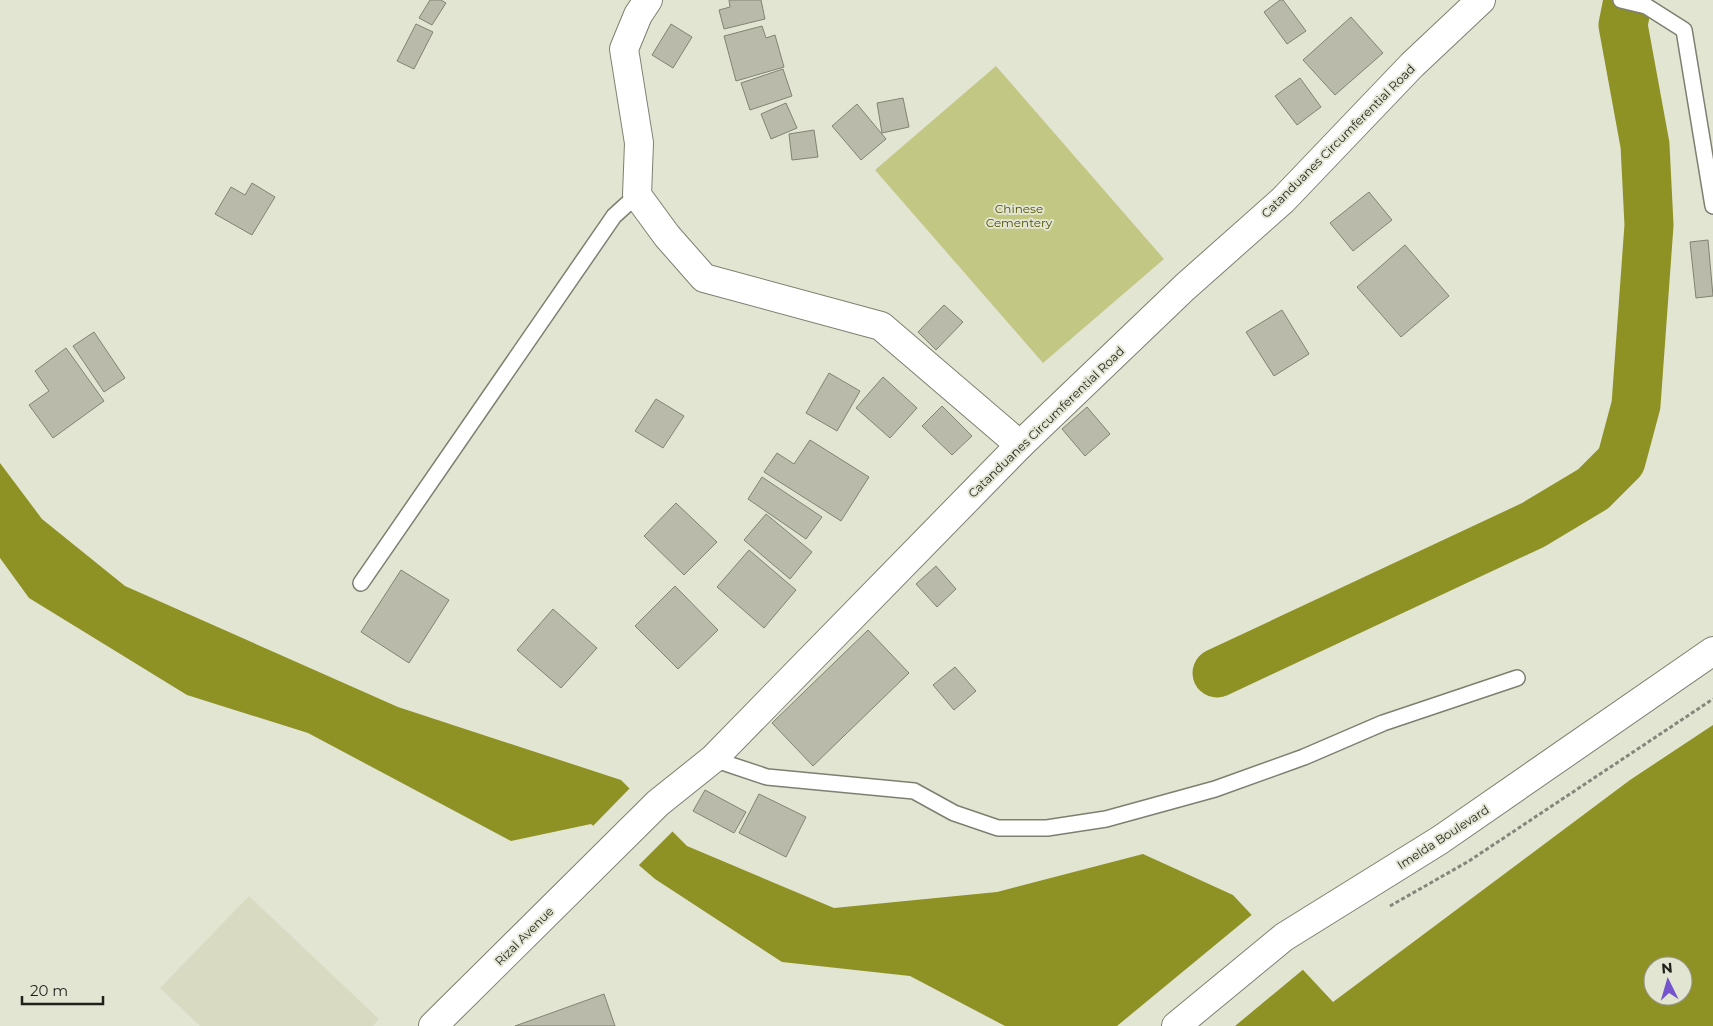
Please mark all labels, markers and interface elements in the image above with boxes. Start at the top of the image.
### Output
street label: Catanduanes Circumferential Road [1258,61,1418,221]
park label: Chinese Cementery [986,201,1053,230]
street label: Catanduanes Circumferential Road [965,343,1127,501]
street label: Imelda Boulevard [1394,802,1492,872]
street label: Rizal Avenue [492,904,556,968]
north arrow [1643,956,1693,1006]
text: N [1660,959,1673,978]
scale bar [22,974,104,1006]
text: 20 m [30,981,68,1000]

